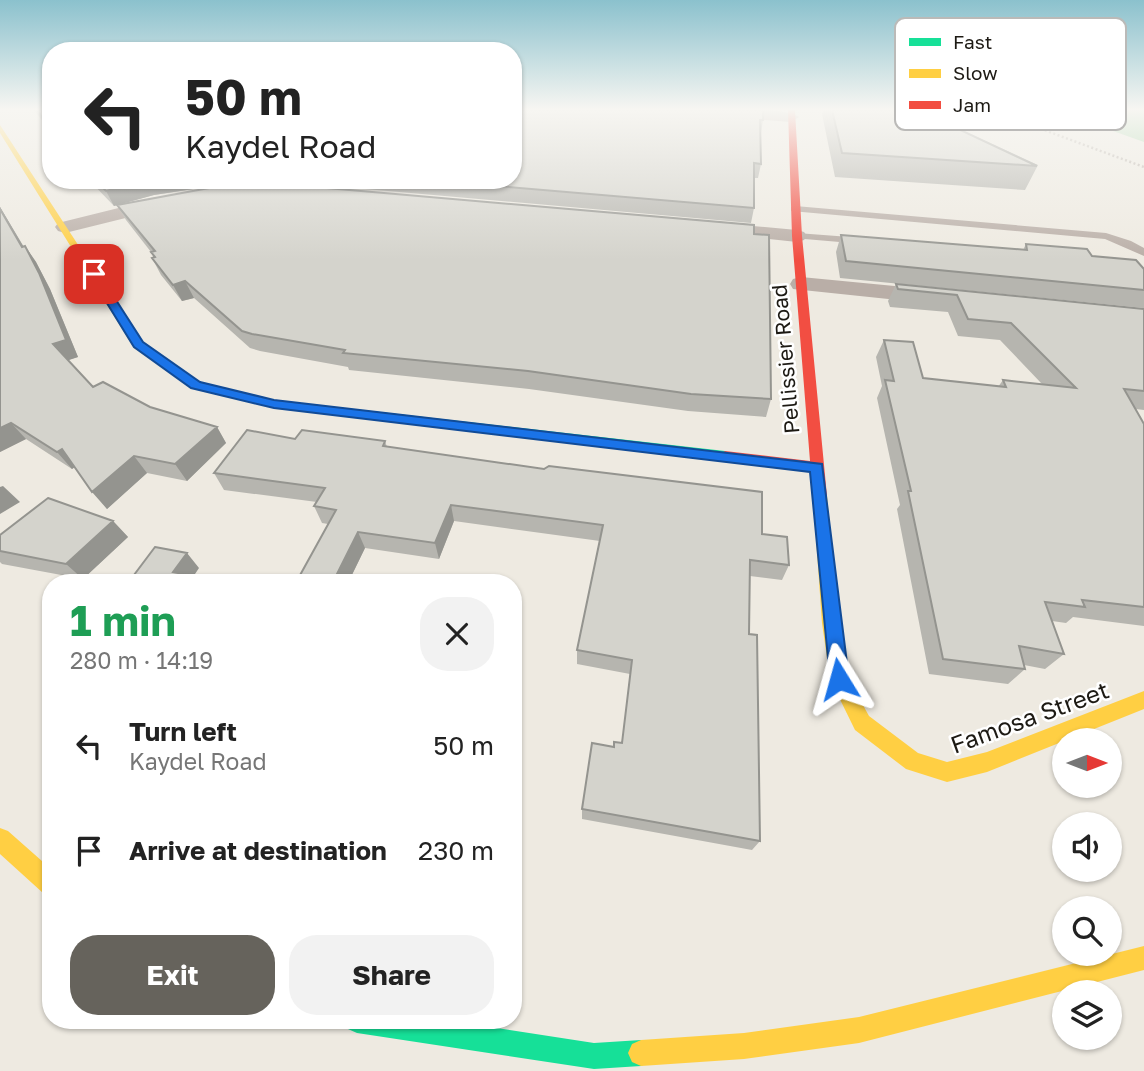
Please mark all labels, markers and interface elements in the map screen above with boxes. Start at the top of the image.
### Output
legend [895,18,1126,130]
text: Fast [953,30,992,53]
text: Slow [953,61,998,84]
text: 50 m [185,67,302,126]
icon: left [70,70,161,161]
text: Jam [953,93,991,116]
text: Kaydel Road [185,127,376,165]
pin [64,244,124,304]
icon: arrive [75,255,113,293]
street label: Pellissier Road [766,283,804,435]
text: 1 min [70,595,176,645]
button: close [420,597,494,671]
position arrow [802,642,876,716]
text: 280 m · 14:19 [70,646,213,674]
street label: Famosa Street [946,675,1113,759]
text: Turn left [129,716,237,747]
icon: left [70,727,108,765]
north arrow [1052,728,1122,798]
map controls [1052,728,1122,1050]
text: 50 m [433,730,494,761]
text: Kaydel Road [129,747,267,775]
button: sound [1052,812,1122,882]
icon: arrive [70,832,108,870]
text: Arrive at destination [129,835,387,866]
text: 230 m [418,835,494,866]
button: search [1052,896,1122,966]
button: Exit [70,935,275,1015]
button: Share [289,935,494,1015]
button: layers [1052,980,1122,1050]

